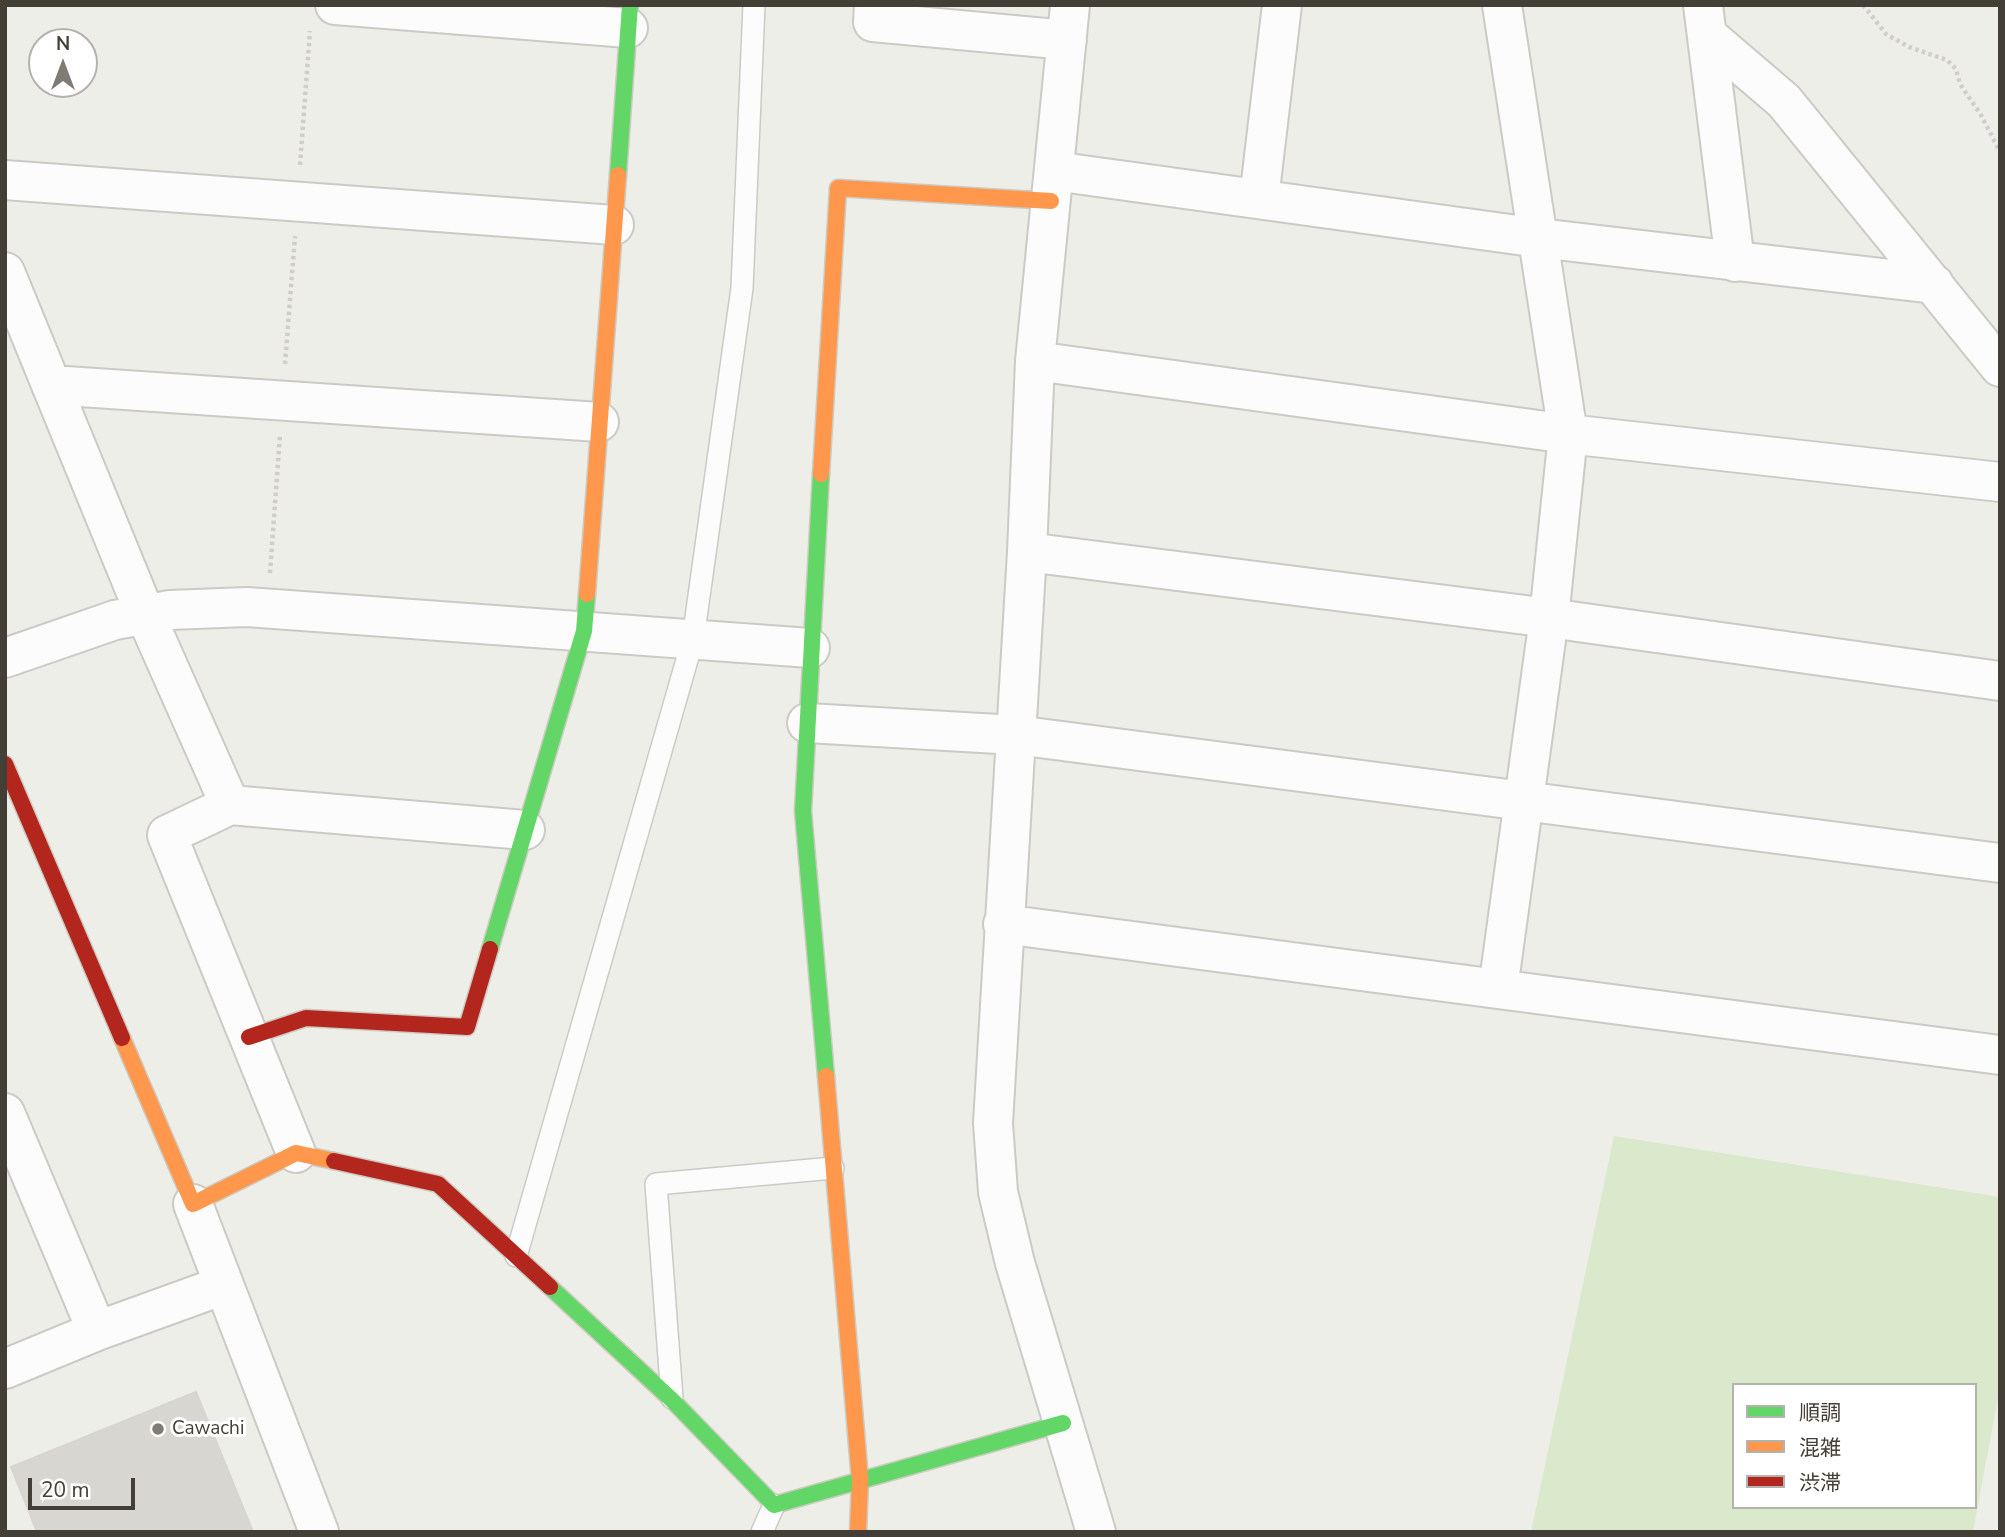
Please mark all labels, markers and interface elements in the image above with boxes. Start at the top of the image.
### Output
north arrow [28,28,98,98]
text: N [56,31,70,57]
legend [1732,1383,1977,1509]
text: 順調 [1799,1399,1841,1427]
place label: Cawachi [172,1418,244,1440]
marker: Cawachi [150,1421,166,1437]
text: 混雑 [1799,1434,1841,1462]
scale bar [32,1464,138,1508]
text: 渋滞 [1799,1469,1841,1497]
text: 20 m [41,1476,90,1504]

